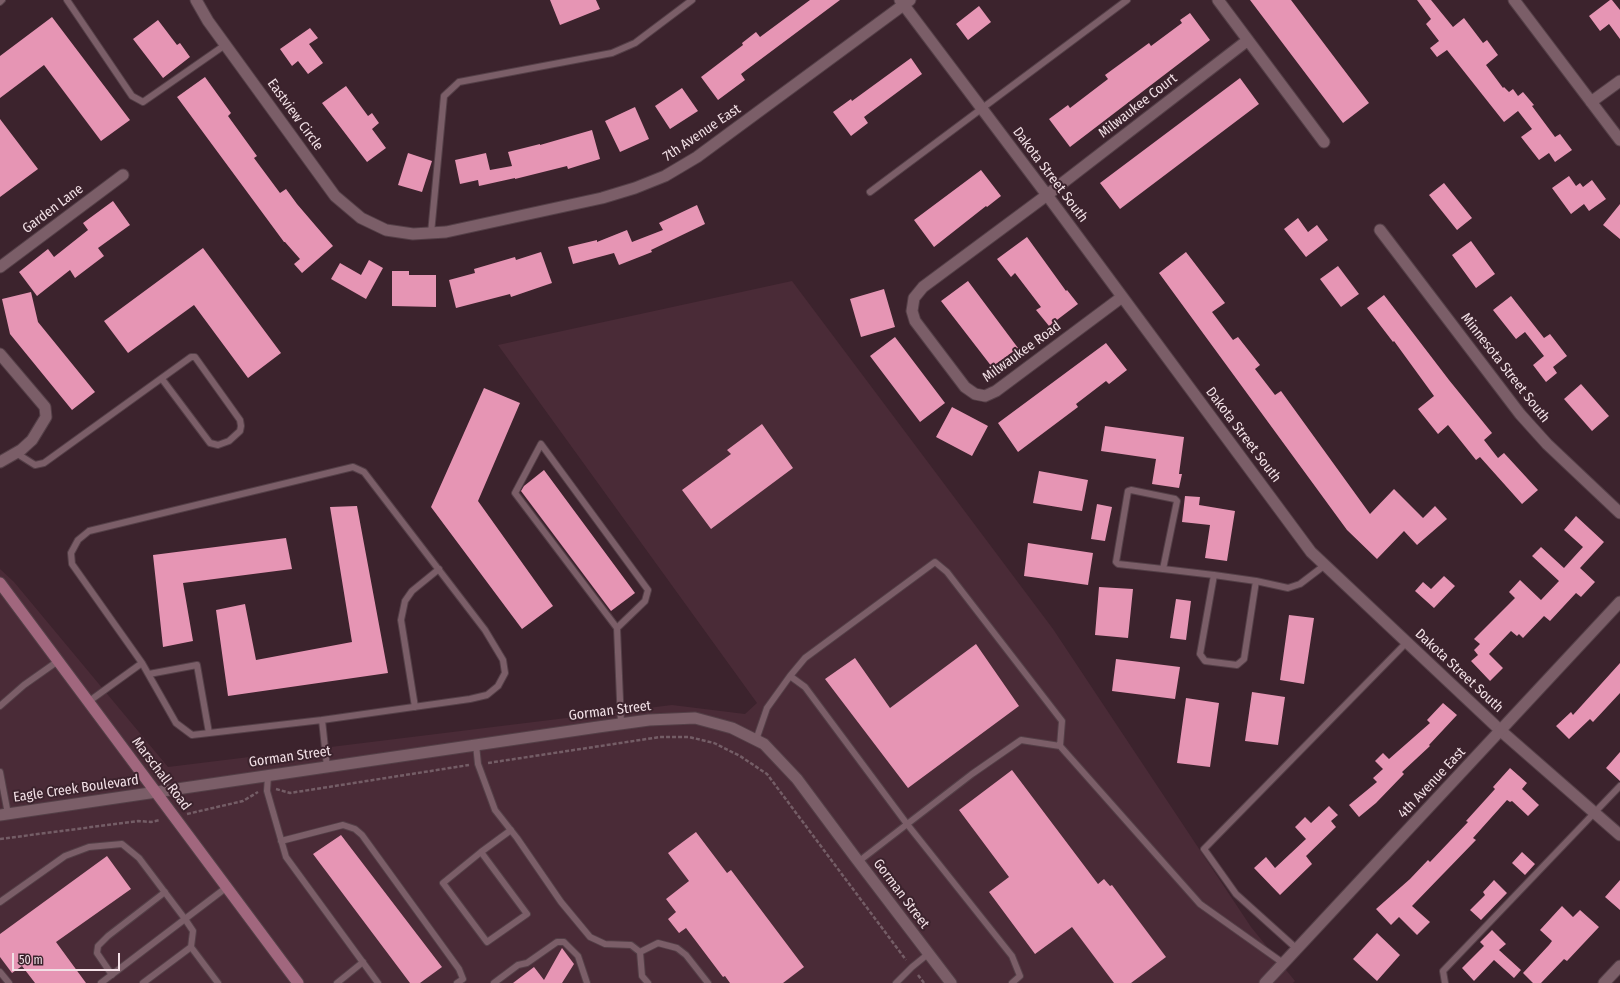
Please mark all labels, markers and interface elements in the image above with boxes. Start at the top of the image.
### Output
street label: Milwaukee Court [1095,70,1181,142]
street label: Eastview Circle [263,76,327,154]
street label: 7th Avenue East [660,101,744,165]
street label: Dakota Street South [1009,124,1091,226]
street label: Garden Lane [19,181,87,237]
street label: Minnesota Street South [1457,310,1553,426]
street label: Milwaukee Road [979,318,1065,386]
street label: Dakota Street South [1202,384,1284,486]
street label: Dakota Street South [1411,626,1507,716]
street label: Gorman Street [568,698,652,724]
street label: Marschall Road [128,734,194,814]
street label: Gorman Street [248,743,332,771]
street label: 4th Avenue East [1395,744,1469,822]
street label: Eagle Creek Boulevard [12,772,140,806]
street label: Gorman Street [869,856,933,932]
scale bar [14,945,122,971]
text: 50 m [19,953,43,967]

